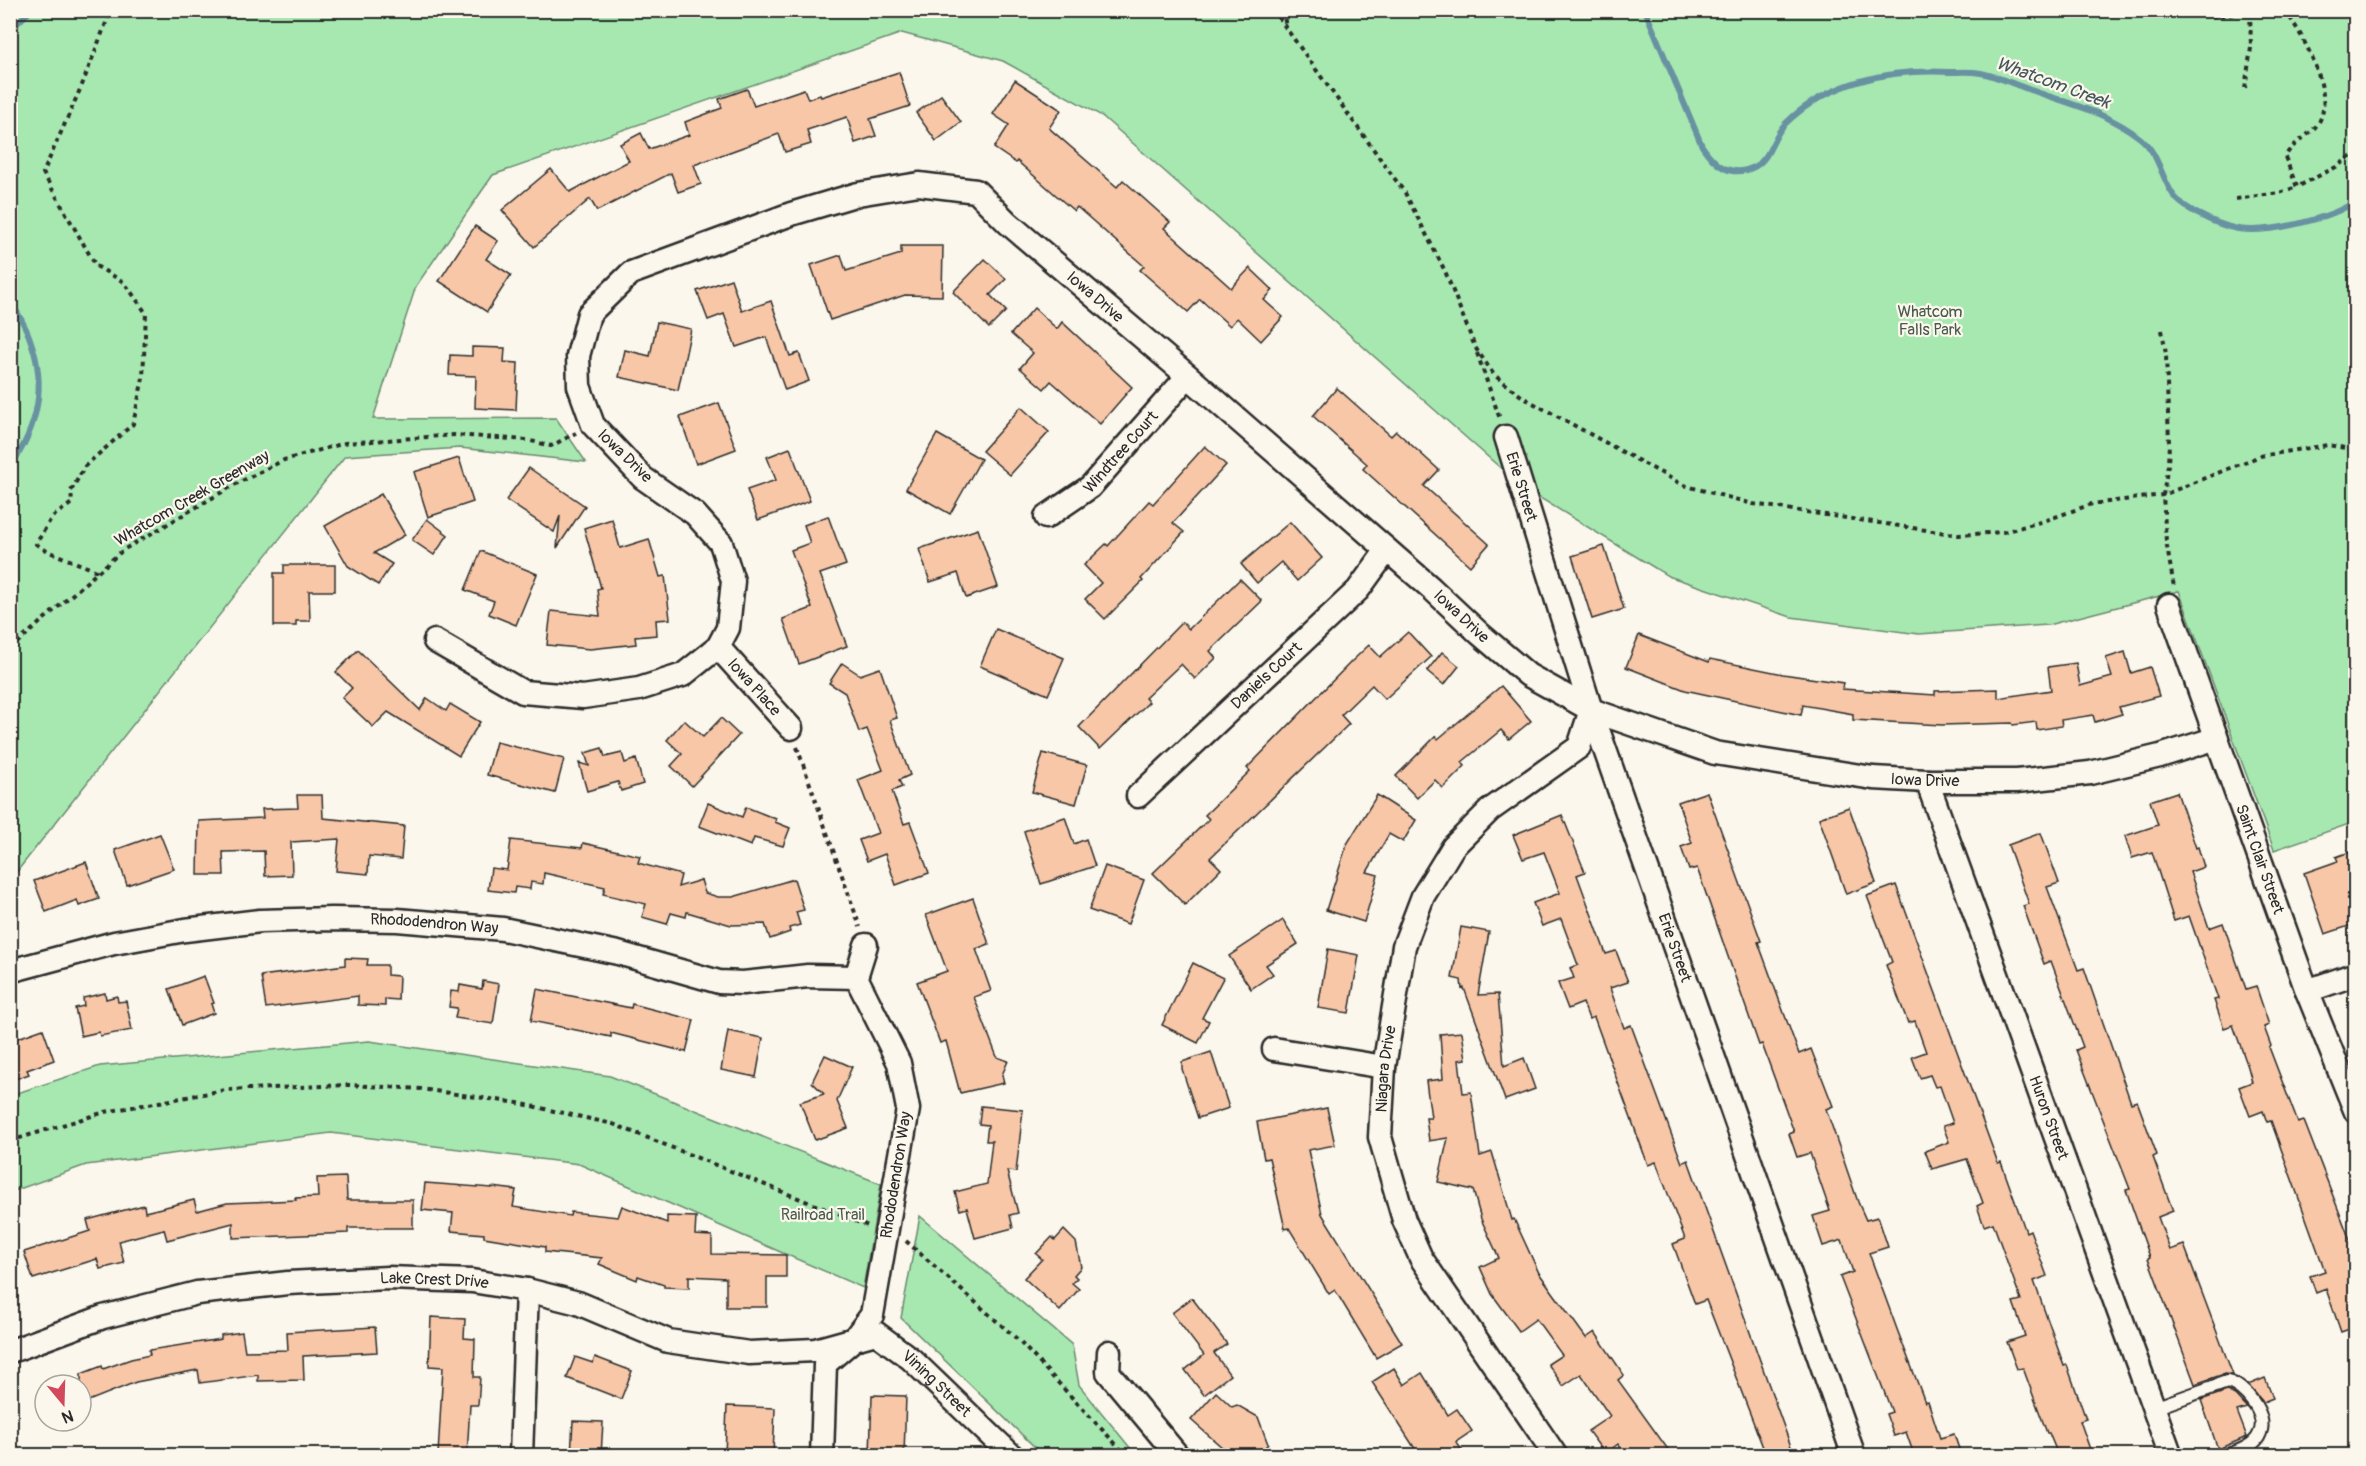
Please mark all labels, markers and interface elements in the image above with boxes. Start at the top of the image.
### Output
water label: Whatcom Creek [1993,52,2114,115]
street label: Iowa Drive [1062,267,1128,327]
park label: Whatcom Falls Park [1897,302,1963,340]
street label: Windtree Court [1079,406,1163,497]
street label: Iowa Drive [593,425,657,487]
street label: Whatcom Creek Greenway [111,445,273,550]
street label: Erie Street [1501,449,1542,524]
street label: Iowa Drive [1429,586,1493,647]
street label: Daniels Court [1227,637,1307,714]
street label: Iowa Place [723,654,785,720]
street label: Iowa Drive [1890,769,1959,791]
street label: Saint Clair Street [2231,802,2289,917]
street label: Rhododendron Way [370,910,499,939]
street label: Erie Street [1653,911,1696,985]
street label: Niagara Drive [1371,1024,1401,1113]
street label: Huron Street [2024,1073,2073,1163]
street label: Rhododendron Way [876,1110,916,1240]
park label: Railroad Trail [781,1205,865,1225]
street label: Lake Crest Drive [379,1268,490,1294]
street label: Vining Street [898,1346,976,1422]
north arrow [33,1373,93,1433]
text: N [59,1405,76,1428]

